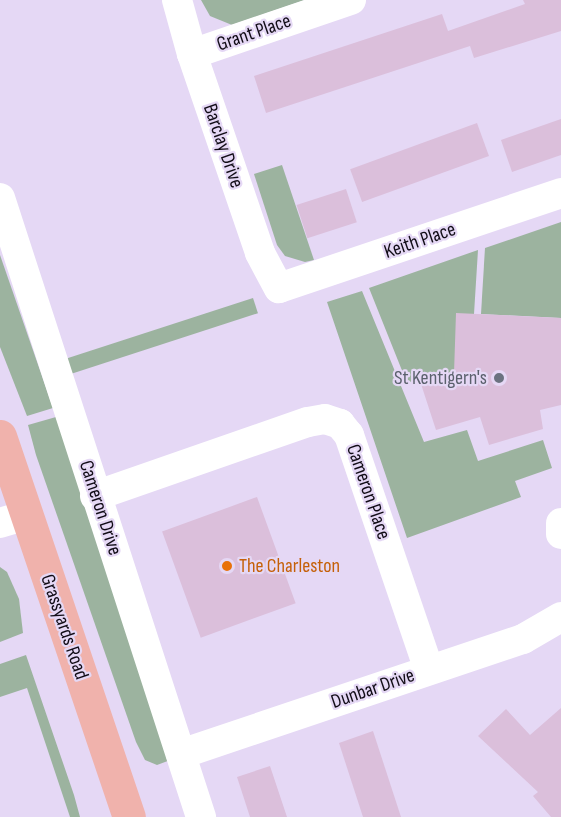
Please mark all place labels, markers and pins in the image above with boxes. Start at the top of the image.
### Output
place label: St Kentigern's [394,366,487,390]
marker: St Kentigern's [492,371,506,385]
place label: The Charleston [239,554,340,578]
marker: The Charleston [220,559,234,573]

